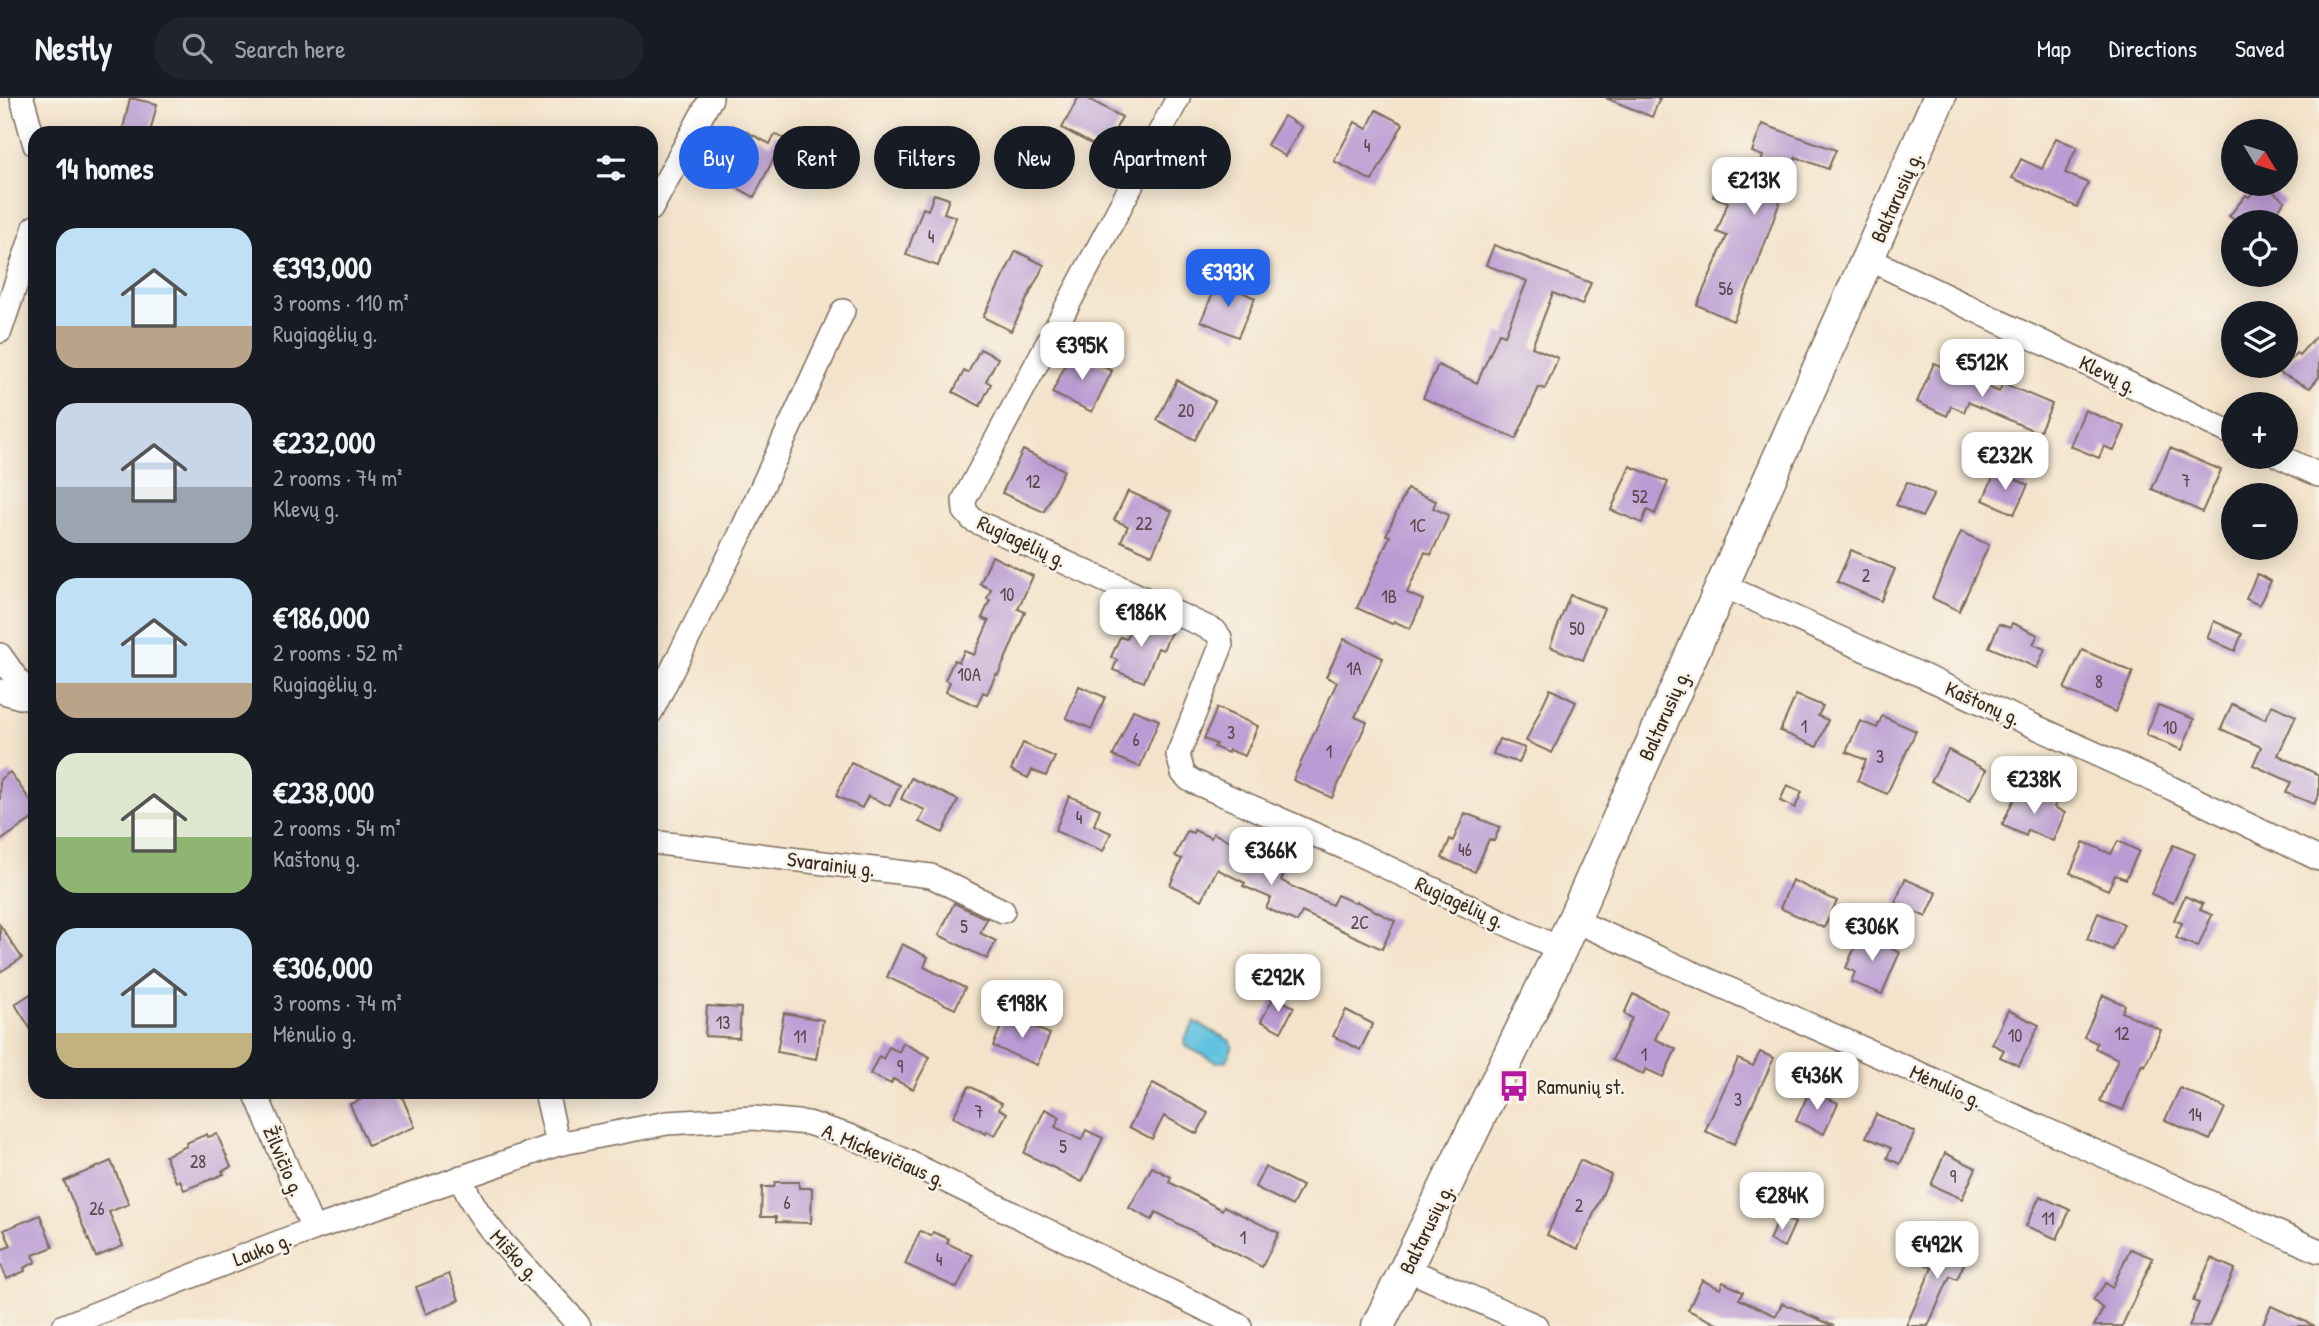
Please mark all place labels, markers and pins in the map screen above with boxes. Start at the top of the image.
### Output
pin: €213K [1705,158,1803,217]
pin: €393K [1179,250,1277,309]
pin: €395K [1033,322,1131,382]
pin: €512K [1933,340,2031,399]
pin: €232K [1956,432,2054,492]
pin: €186K [1092,589,1190,649]
pin: €238K [1985,756,2083,816]
pin: €366K [1222,828,1320,887]
pin: €306K [1823,904,1921,963]
pin: €292K [1229,954,1327,1014]
pin: €198K [973,981,1071,1040]
pin: €436K [1768,1052,1866,1112]
bus stop icon: Ramunių st. [1497,1069,1531,1103]
place label: Ramunių st. [1537,1072,1625,1101]
pin: €284K [1733,1172,1831,1232]
pin: €492K [1888,1222,1986,1281]

